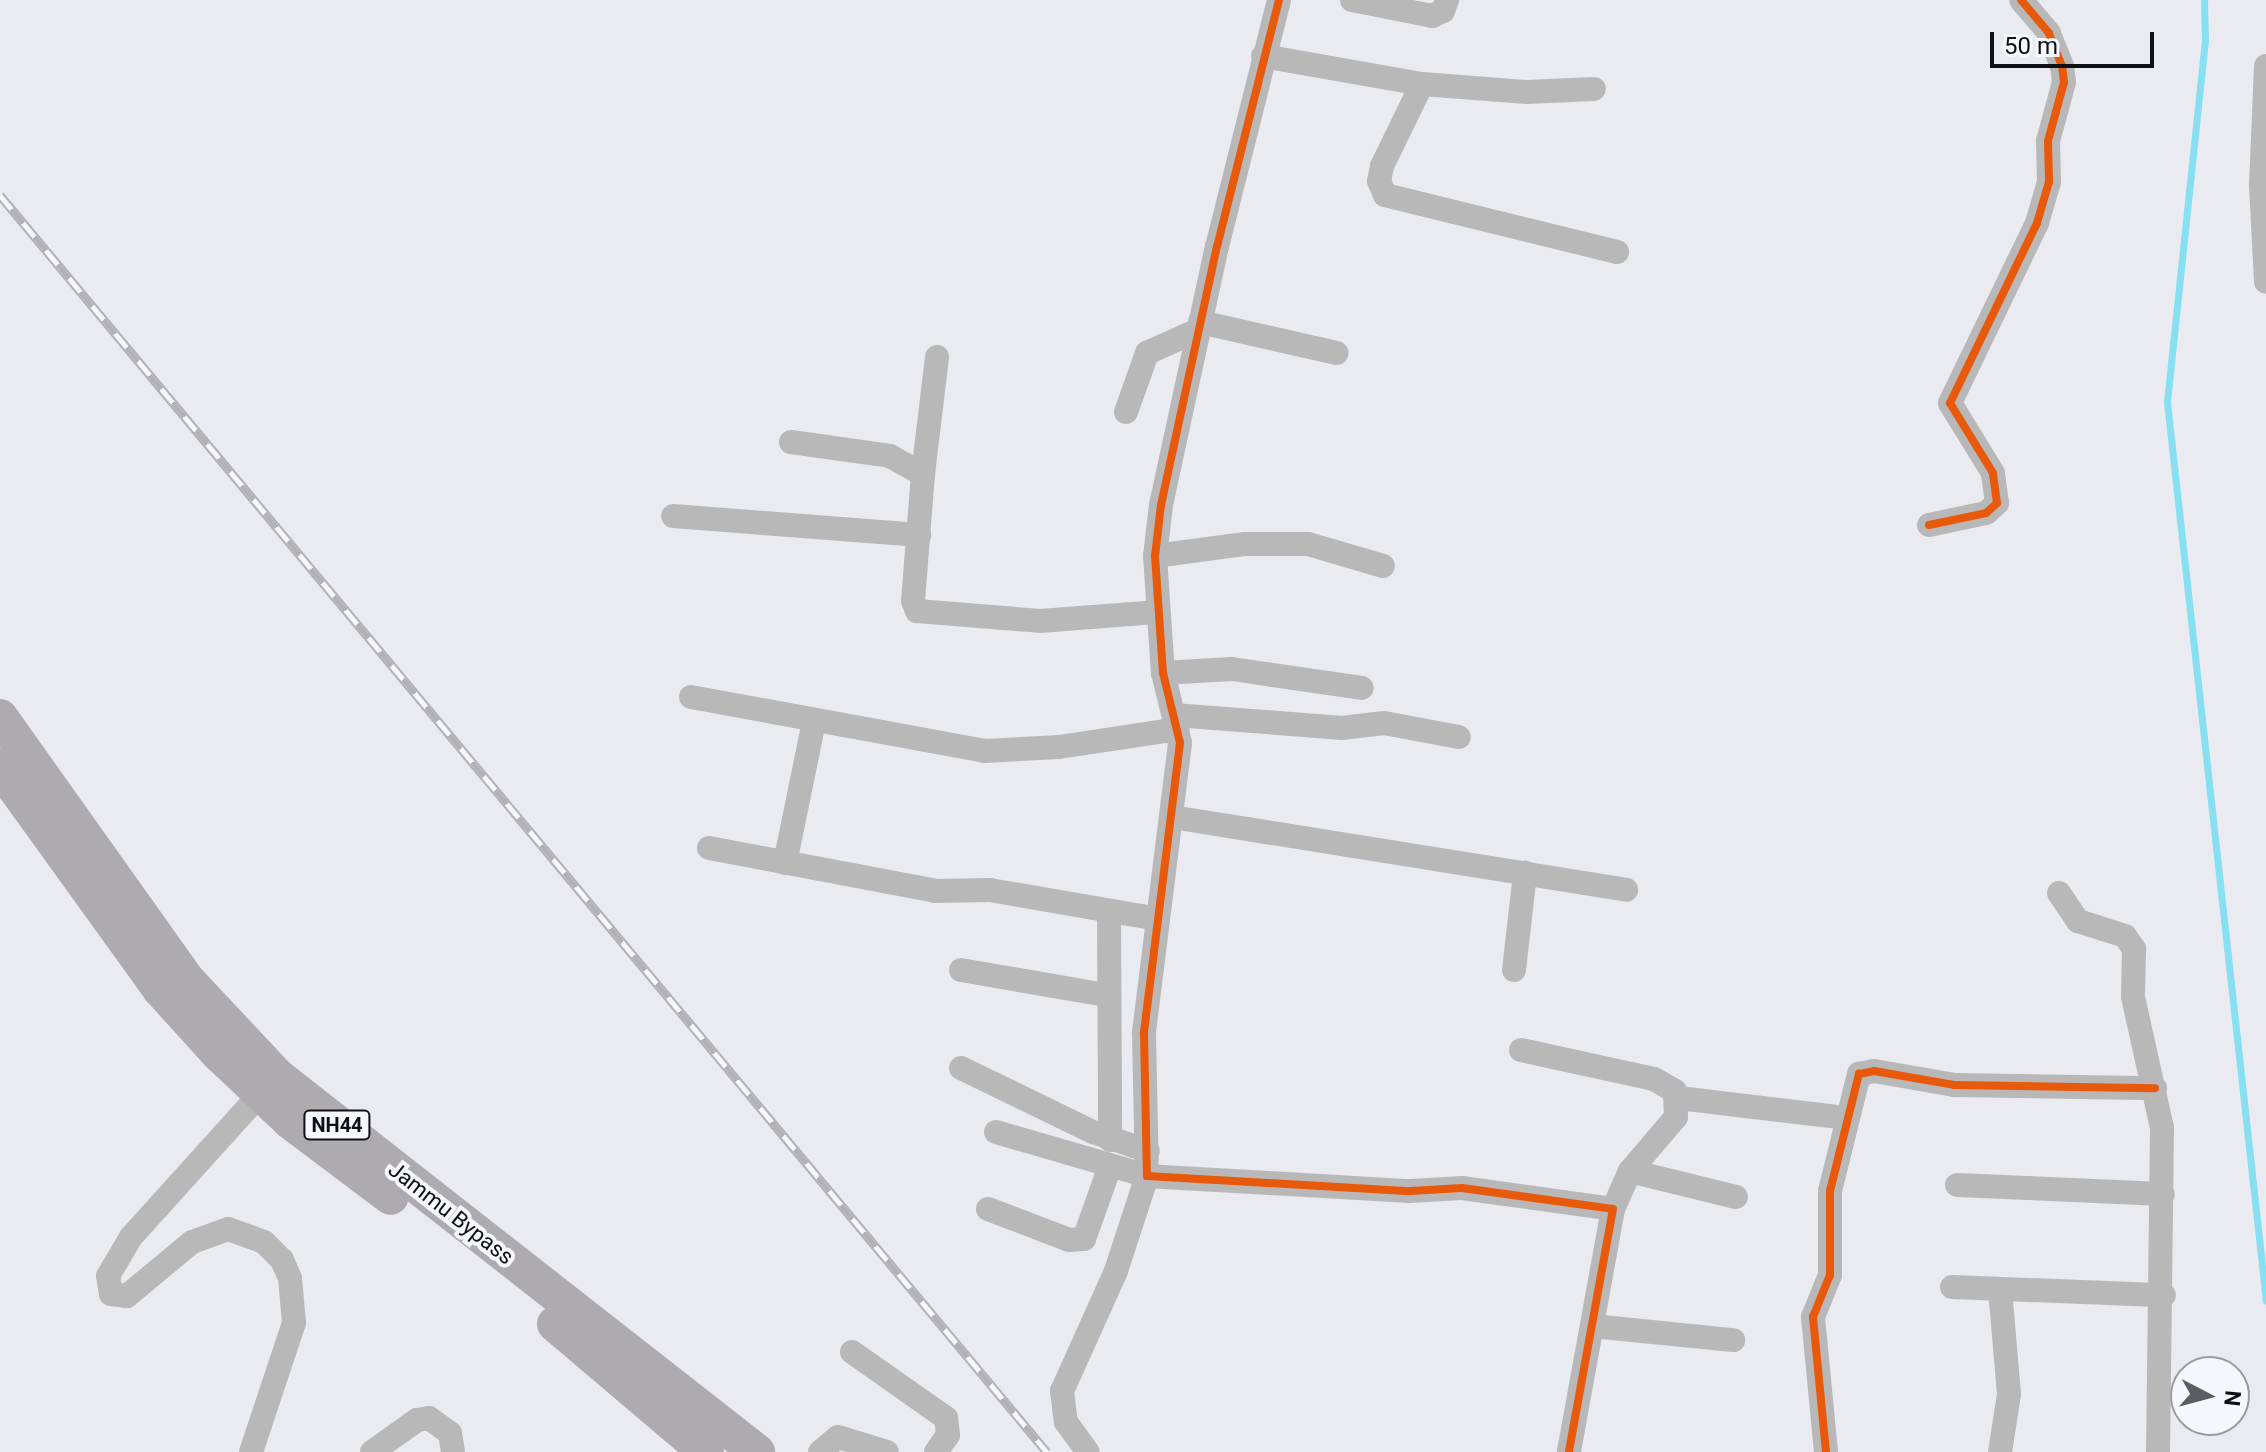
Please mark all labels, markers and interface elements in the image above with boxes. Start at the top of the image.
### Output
scale bar [1994,16,2158,66]
text: 50 m [2004,32,2058,60]
road number: NH44 [303,1109,371,1141]
street label: Jammu Bypass [383,1156,519,1270]
north arrow [2170,1356,2250,1436]
text: N [2219,1389,2246,1407]

